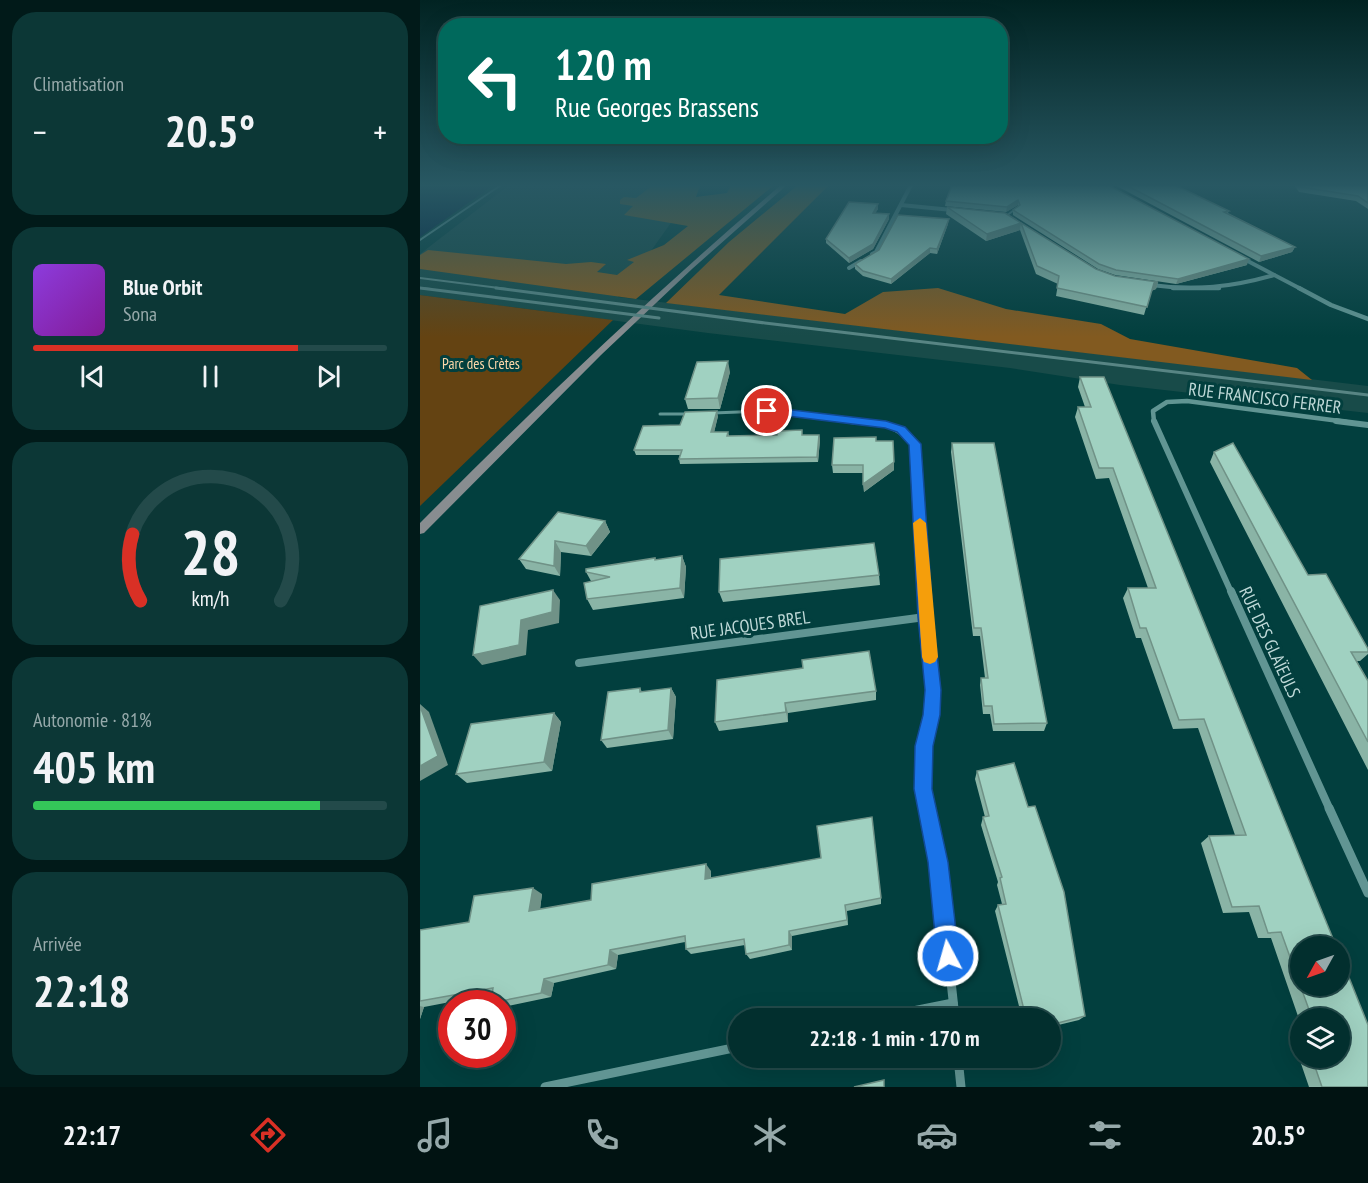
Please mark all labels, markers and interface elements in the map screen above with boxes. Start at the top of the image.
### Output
text: 120 m [555,37,652,92]
icon: left [456,42,534,120]
text: Climatisation [33,71,124,97]
text: Rue Georges Brassens [555,90,759,124]
text: 20.5° [165,101,255,159]
text: − [33,110,47,153]
text: + [373,110,387,153]
text: Blue Orbit [123,273,202,301]
text: Sona [123,301,157,327]
park label: Parc des Crètes [442,354,520,373]
icon: previous [76,360,109,393]
icon: pause [194,360,227,393]
icon: next [312,360,345,393]
street label: RUE FRANCISCO FERRER [1187,377,1343,419]
pin [741,385,792,436]
icon: arrive [750,394,783,427]
text: 28 [180,511,240,592]
street label: RUE DES GLAÏEULS [1234,583,1306,701]
text: km/h [191,584,229,612]
street label: RUE JACQUES BREL [689,605,812,645]
text: Autonomie · 81% [33,707,152,733]
text: 405 km [33,737,155,795]
position arrow [916,924,980,988]
text: Arrivée [33,931,82,957]
north arrow [1290,936,1350,996]
map controls [1290,936,1350,1068]
text: 22:18 [33,961,130,1019]
speed limit sign: 30 [438,990,516,1068]
button: layers [1290,1008,1350,1068]
text: 22:18 · 1 min · 170 m [809,1024,980,1052]
icon: directions [247,1114,289,1156]
icon: music [414,1114,456,1156]
icon: phone [581,1114,623,1156]
icon: climate [749,1114,791,1156]
icon: car [916,1114,958,1156]
icon: filters [1084,1114,1126,1156]
text: 22:17 [63,1118,121,1152]
text: 20.5° [1251,1118,1305,1152]

